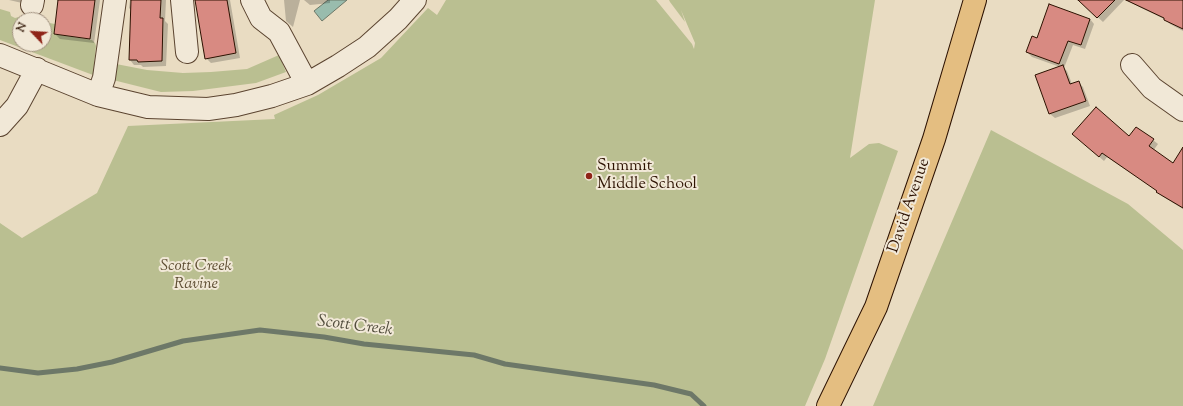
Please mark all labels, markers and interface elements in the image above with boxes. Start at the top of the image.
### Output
north arrow [12,12,52,52]
text: N [13,20,31,35]
street label: David Avenue [885,156,935,256]
place label: Summit Middle School [597,157,697,195]
marker: Summit Middle School [584,171,594,181]
park label: Scott Creek Ravine [160,257,232,295]
water label: Scott Creek [316,312,394,342]

